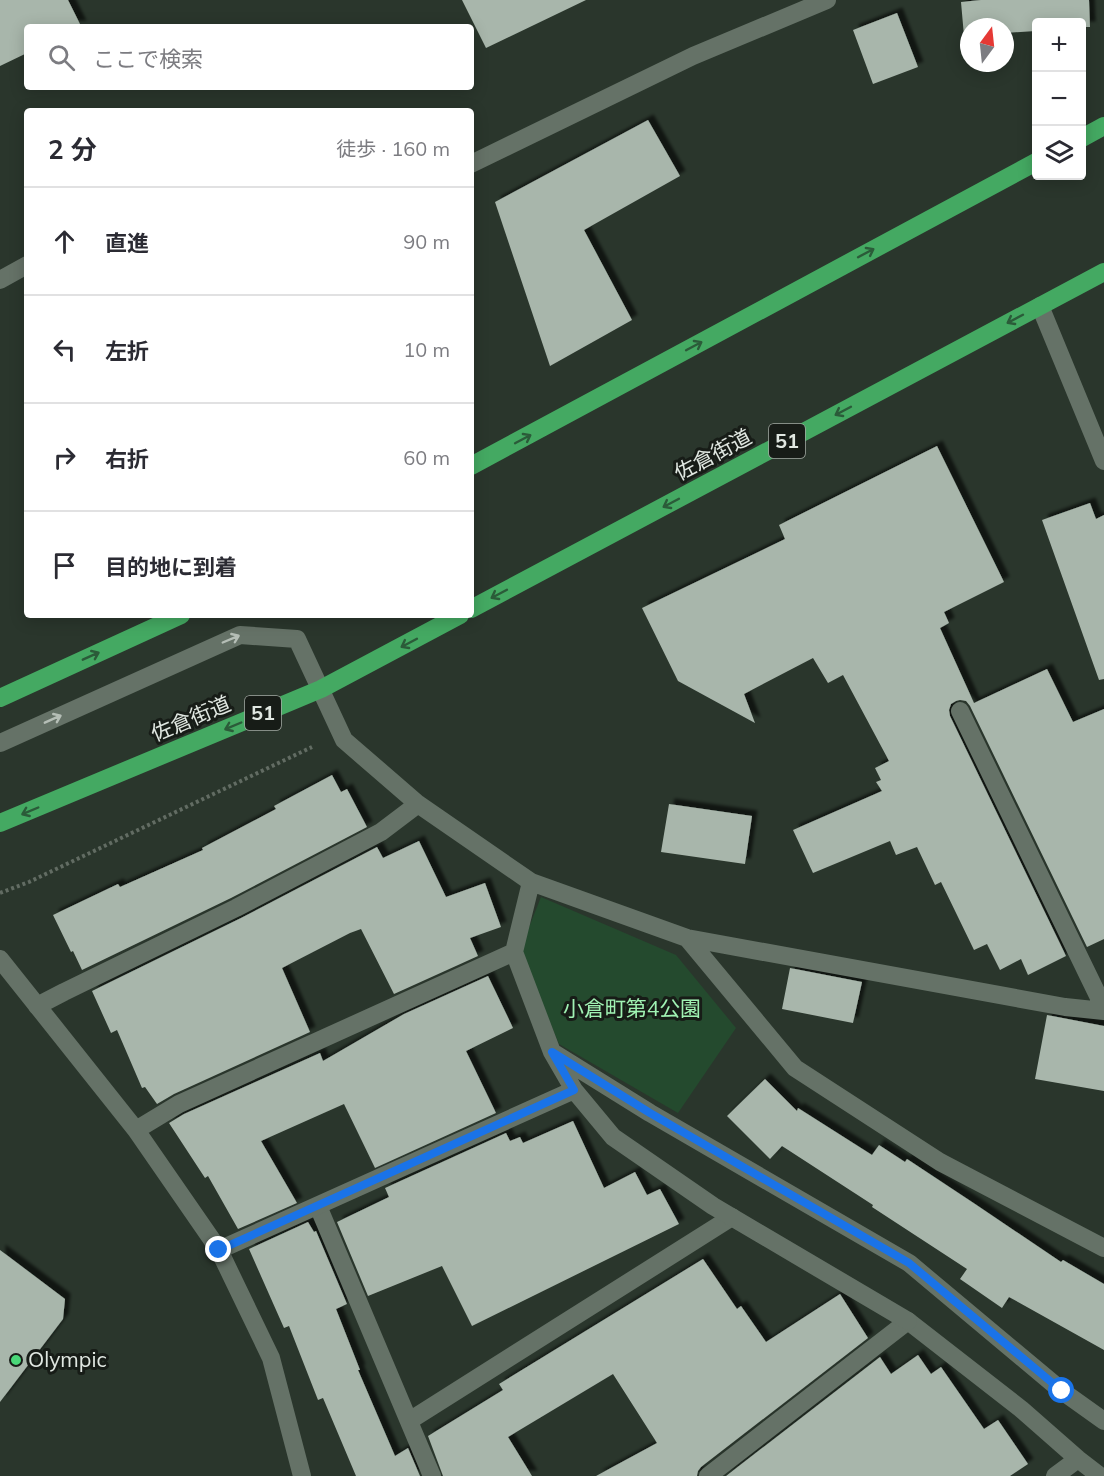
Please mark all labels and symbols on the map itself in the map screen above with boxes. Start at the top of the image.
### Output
north arrow [960,18,1014,72]
one-way arrow [856,247,874,258]
one-way arrow [1007,313,1024,325]
one-way arrow [685,340,703,351]
one-way arrow [835,405,852,417]
street label: 佐倉街道 [669,423,756,485]
road number: 51 [769,424,805,458]
one-way arrow [514,433,531,445]
one-way arrow [663,497,680,509]
one-way arrow [491,588,508,600]
one-way arrow [222,633,240,644]
one-way arrow [400,638,418,649]
one-way arrow [82,650,100,661]
street label: 佐倉街道 [147,690,234,746]
road number: 51 [245,696,281,730]
one-way arrow [44,713,62,724]
one-way arrow [224,721,242,732]
one-way arrow [21,806,40,817]
park label: 小倉町第4公園 [563,995,701,1021]
route end [205,1236,231,1262]
place label: Olympic [28,1346,107,1372]
marker: Olympic [9,1353,23,1367]
route start [1048,1377,1074,1403]

